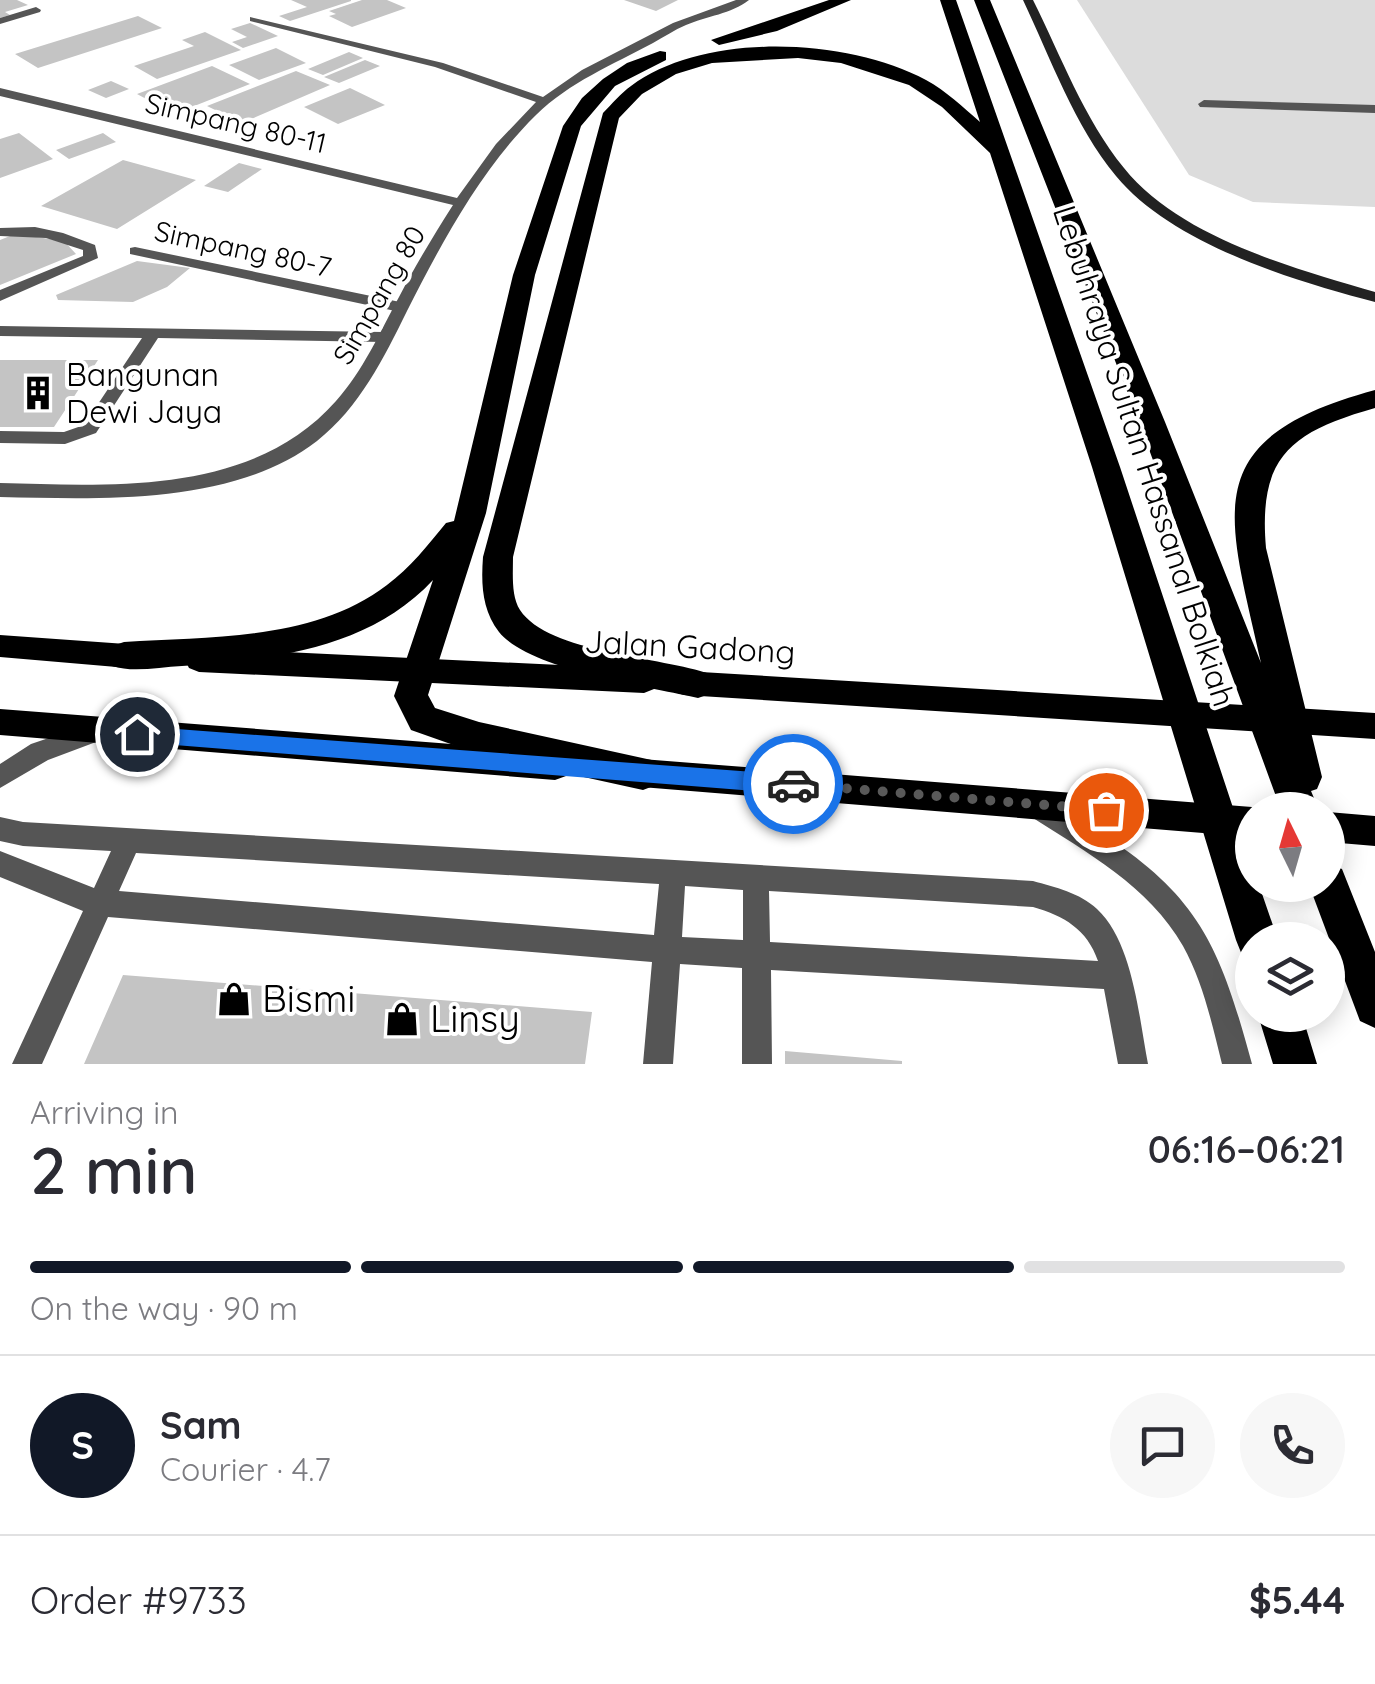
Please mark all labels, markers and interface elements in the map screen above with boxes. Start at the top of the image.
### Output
street label: Simpang 80-11 [142,85,330,160]
street label: Lebuhraya Sultan Hassanal Bolkiah [1045,200,1245,711]
street label: Simpang 80-7 [152,213,335,284]
street label: Simpang 80 [325,219,432,370]
place label: Bangunan Dewi Jaya [66,354,222,431]
building icon: Bangunan Dewi Jaya [19,374,57,412]
street label: Jalan Gadong [584,621,796,671]
pin [95,692,180,777]
icon: home [110,707,165,762]
courier [743,734,843,834]
icon: car [766,757,821,812]
pin [1064,768,1149,853]
icon: bag [1079,783,1134,838]
north arrow [1235,792,1345,902]
map controls [1235,792,1345,1032]
button: layers [1235,922,1345,1032]
place label: Bismi [262,974,355,1022]
shop icon: Bismi [215,980,253,1018]
place label: Linsy [430,994,520,1042]
shop icon: Linsy [383,1000,421,1038]
text: Arriving in [30,1092,179,1132]
text: 06:16–06:21 [1148,1125,1345,1173]
text: 2 min [30,1129,198,1210]
text: On the way · 90 m [30,1288,298,1328]
button: chat [1110,1393,1215,1498]
button: phone [1240,1393,1345,1498]
text: Sam [160,1401,242,1449]
text: S [71,1421,94,1469]
text: Courier · 4.7 [160,1449,331,1489]
text: Order #9733 [30,1576,247,1624]
text: $5.44 [1249,1576,1345,1624]

